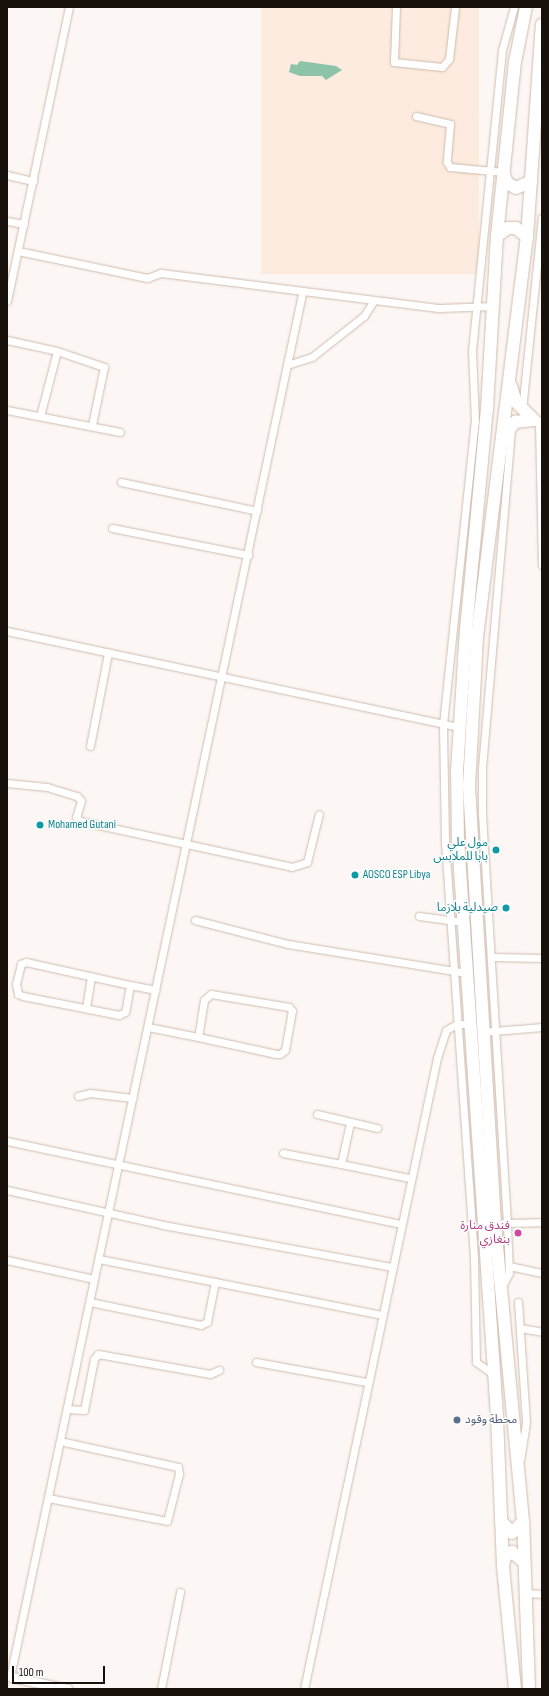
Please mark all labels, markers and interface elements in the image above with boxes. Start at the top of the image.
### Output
place label: Mohamed Gutani [48,818,116,832]
marker: Mohamed Gutani [35,820,45,830]
place label: مول علي بابا للملابس [433,836,488,864]
marker: مول علي بابا للملابس [491,845,501,855]
place label: AOSCO ESP Libya [363,868,430,882]
marker: AOSCO ESP Libya [350,870,360,880]
place label: صيدلية بلازما [437,901,498,915]
marker: صيدلية بلازما [501,903,511,913]
place label: فندق منارة بنغازي [460,1219,510,1247]
marker: فندق منارة بنغازي [513,1228,523,1238]
place label: محطة وقود [465,1413,517,1427]
marker: محطة وقود [452,1415,462,1425]
scale bar [14,1658,107,1684]
text: 100 m [19,1665,44,1680]

